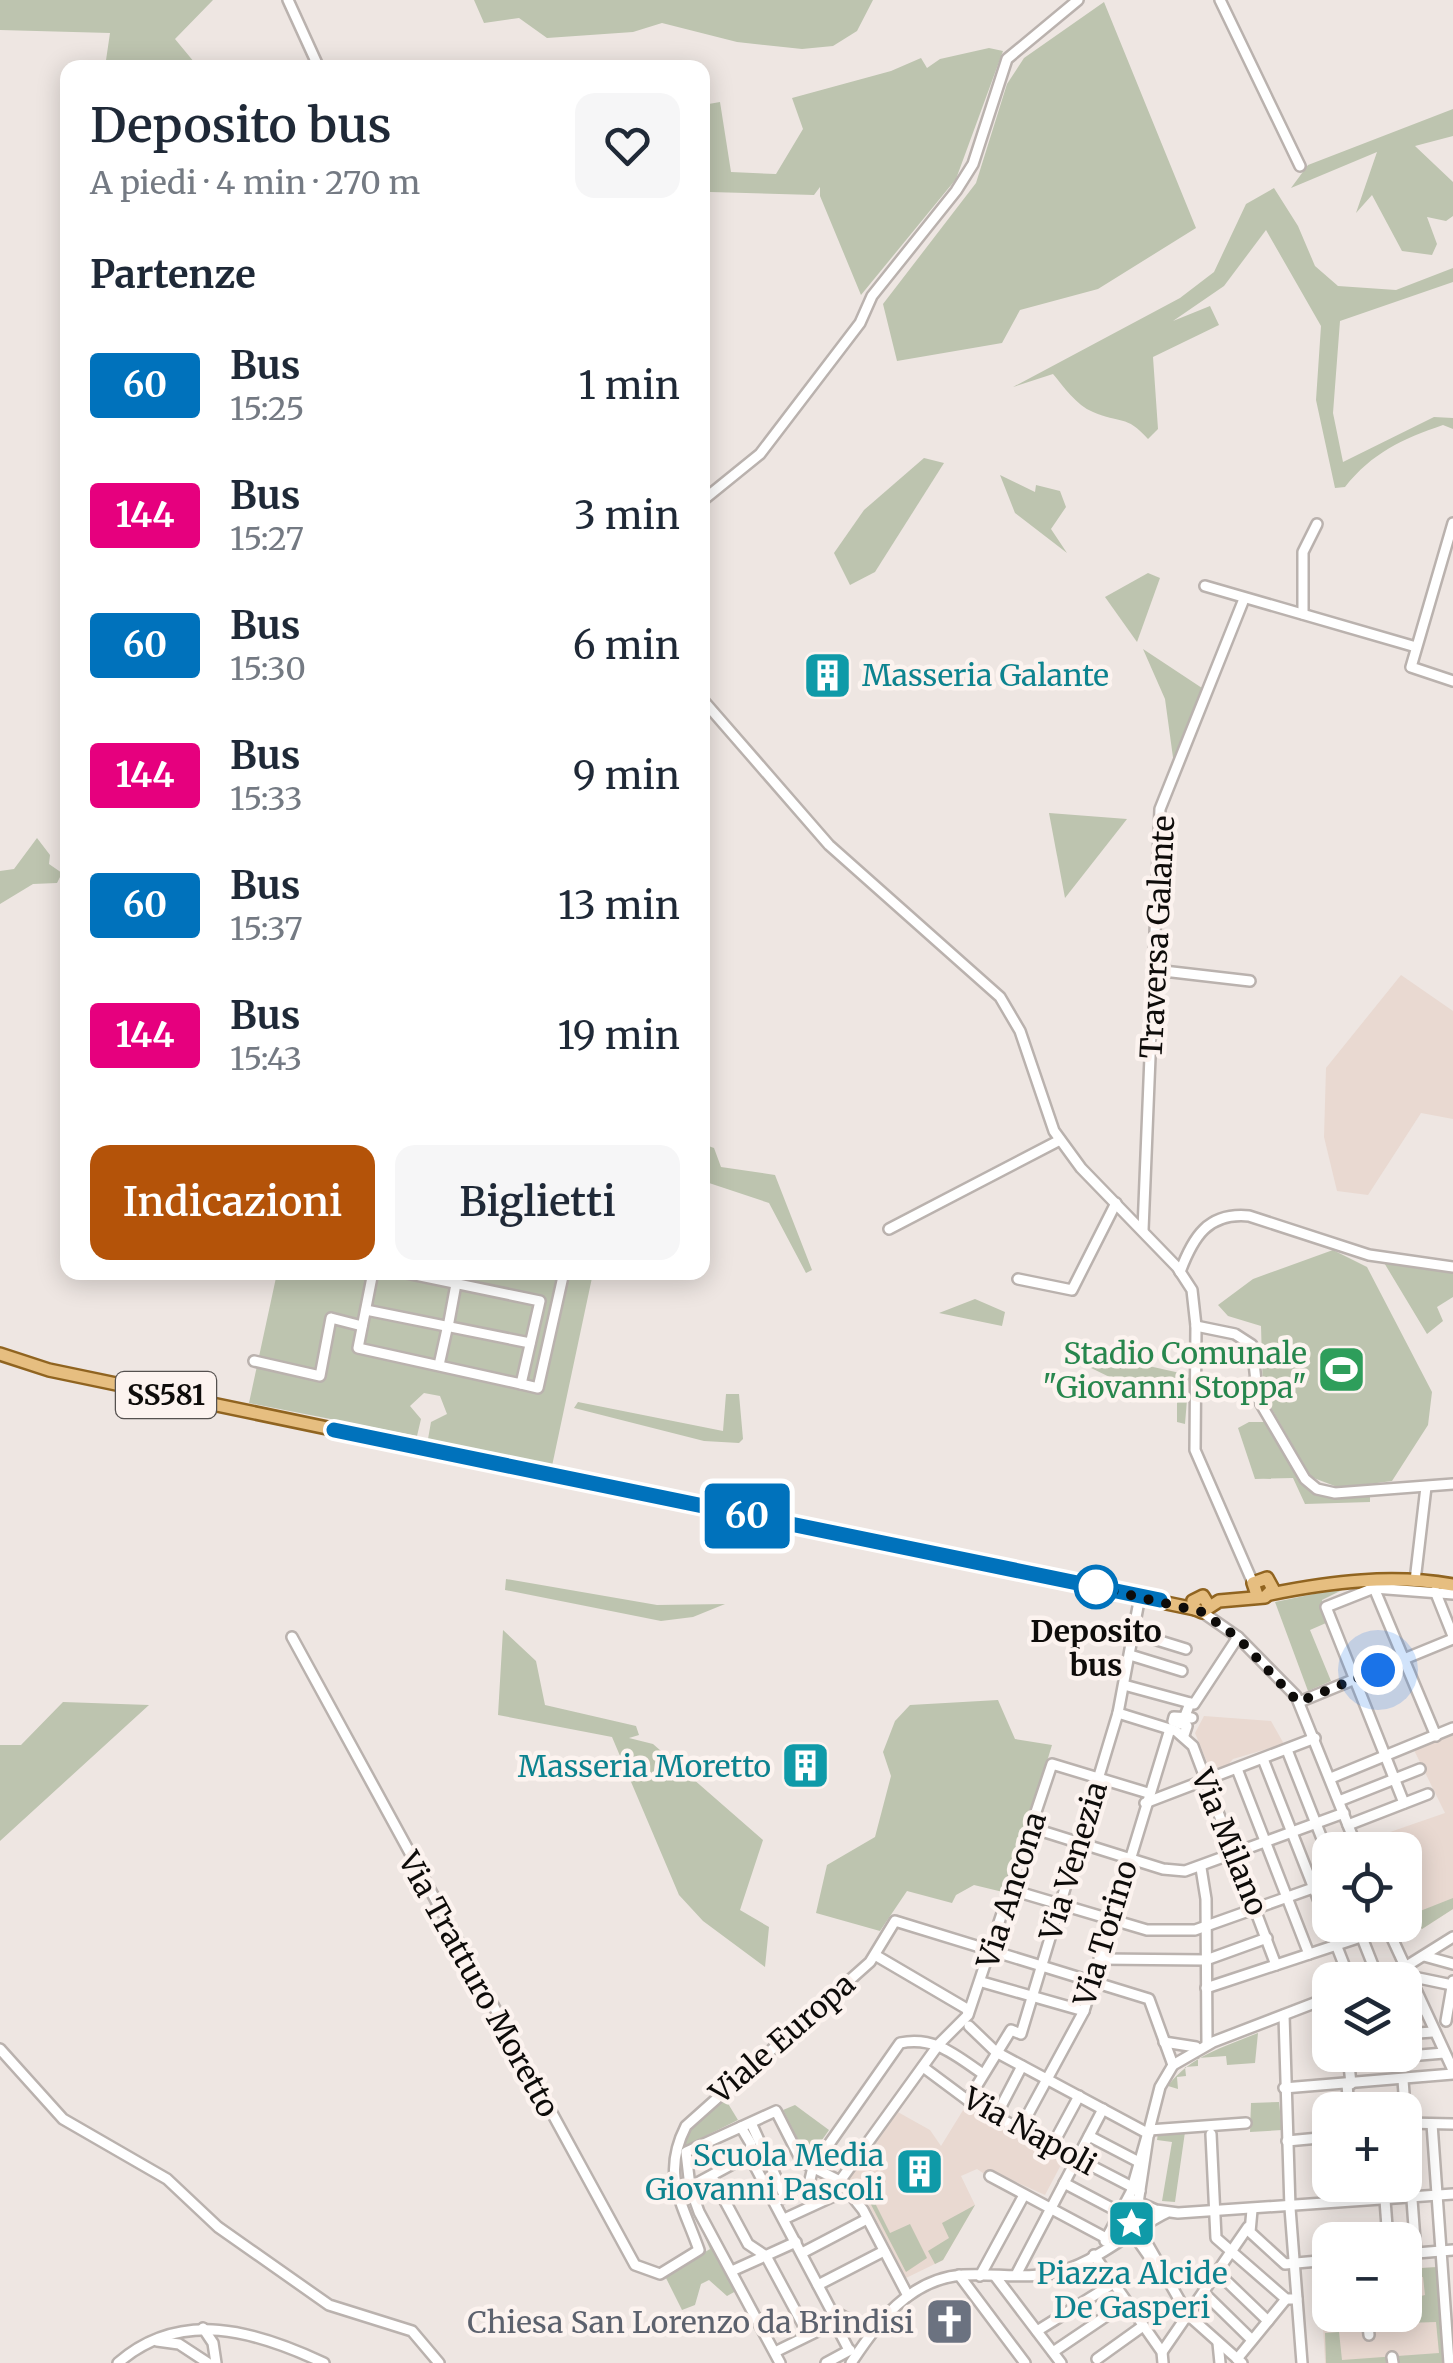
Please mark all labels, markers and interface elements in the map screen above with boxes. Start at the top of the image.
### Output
button: heart [575,93,680,198]
text: Deposito bus [90,95,391,155]
text: A piedi · 4 min · 270 m [90,163,420,203]
text: Partenze [90,251,256,298]
text: Bus [230,342,300,389]
text: 1 min [579,362,680,409]
text: 60 [123,363,167,407]
text: 15:25 [230,389,304,429]
text: Bus [230,472,300,519]
text: 3 min [574,492,680,539]
text: 144 [116,493,174,537]
text: 15:27 [230,519,304,559]
text: Bus [230,602,300,649]
text: 6 min [573,622,680,669]
text: 60 [123,623,167,667]
text: 15:30 [230,649,306,689]
building icon: Masseria Galante [801,649,853,701]
place label: Masseria Galante [862,656,1109,694]
text: Bus [230,732,300,779]
text: 9 min [573,752,680,799]
text: 144 [116,753,174,797]
text: 15:33 [230,779,302,819]
street label: Traversa Galante [1132,815,1182,1059]
text: Bus [230,862,300,909]
text: 13 min [558,882,680,929]
text: 60 [123,883,167,927]
text: 15:37 [230,909,303,949]
text: Bus [230,992,300,1039]
text: 19 min [557,1012,680,1059]
text: 144 [116,1013,174,1057]
text: 15:43 [230,1039,302,1079]
button: Indicazioni [90,1145,375,1260]
button: Biglietti [395,1145,680,1260]
place label: Stadio Comunale "Giovanni Stoppa" [1042,1334,1307,1406]
sports icon: Stadio Comunale "Giovanni Stoppa" [1316,1344,1368,1396]
road number: SS581 [116,1372,216,1418]
line badge: 60 [702,1484,792,1548]
text: 60 [725,1494,769,1538]
marker: Deposito bus [1075,1566,1117,1608]
place label: Deposito bus [1030,1612,1162,1684]
your location [1353,1645,1403,1695]
building icon: Masseria Moretto [780,1740,832,1792]
place label: Masseria Moretto [518,1747,771,1785]
street label: Via Milano [1183,1762,1277,1921]
street label: Via Venezia [1031,1777,1115,1946]
street label: Via Ancona [968,1807,1054,1974]
map controls [1312,1832,1422,2332]
button: locate [1312,1832,1422,1942]
street label: Via Tratturo Moretto [390,1844,568,2123]
street label: Via Torino [1065,1855,1145,2011]
button: layers [1312,1962,1422,2072]
street label: Viale Europa [701,1965,863,2112]
street label: Via Napoli [956,2078,1103,2183]
button: + [1312,2092,1422,2202]
place label: Scuola Media Giovanni Pascoli [645,2136,884,2208]
building icon: Scuola Media Giovanni Pascoli [893,2146,945,2198]
place icon: Piazza Alcide De Gasperi [1106,2198,1158,2250]
button: − [1312,2222,1422,2332]
place label: Piazza Alcide De Gasperi [1036,2254,1228,2326]
church icon: Chiesa San Lorenzo da Brindisi [923,2296,975,2348]
place label: Chiesa San Lorenzo da Brindisi [467,2303,914,2341]

